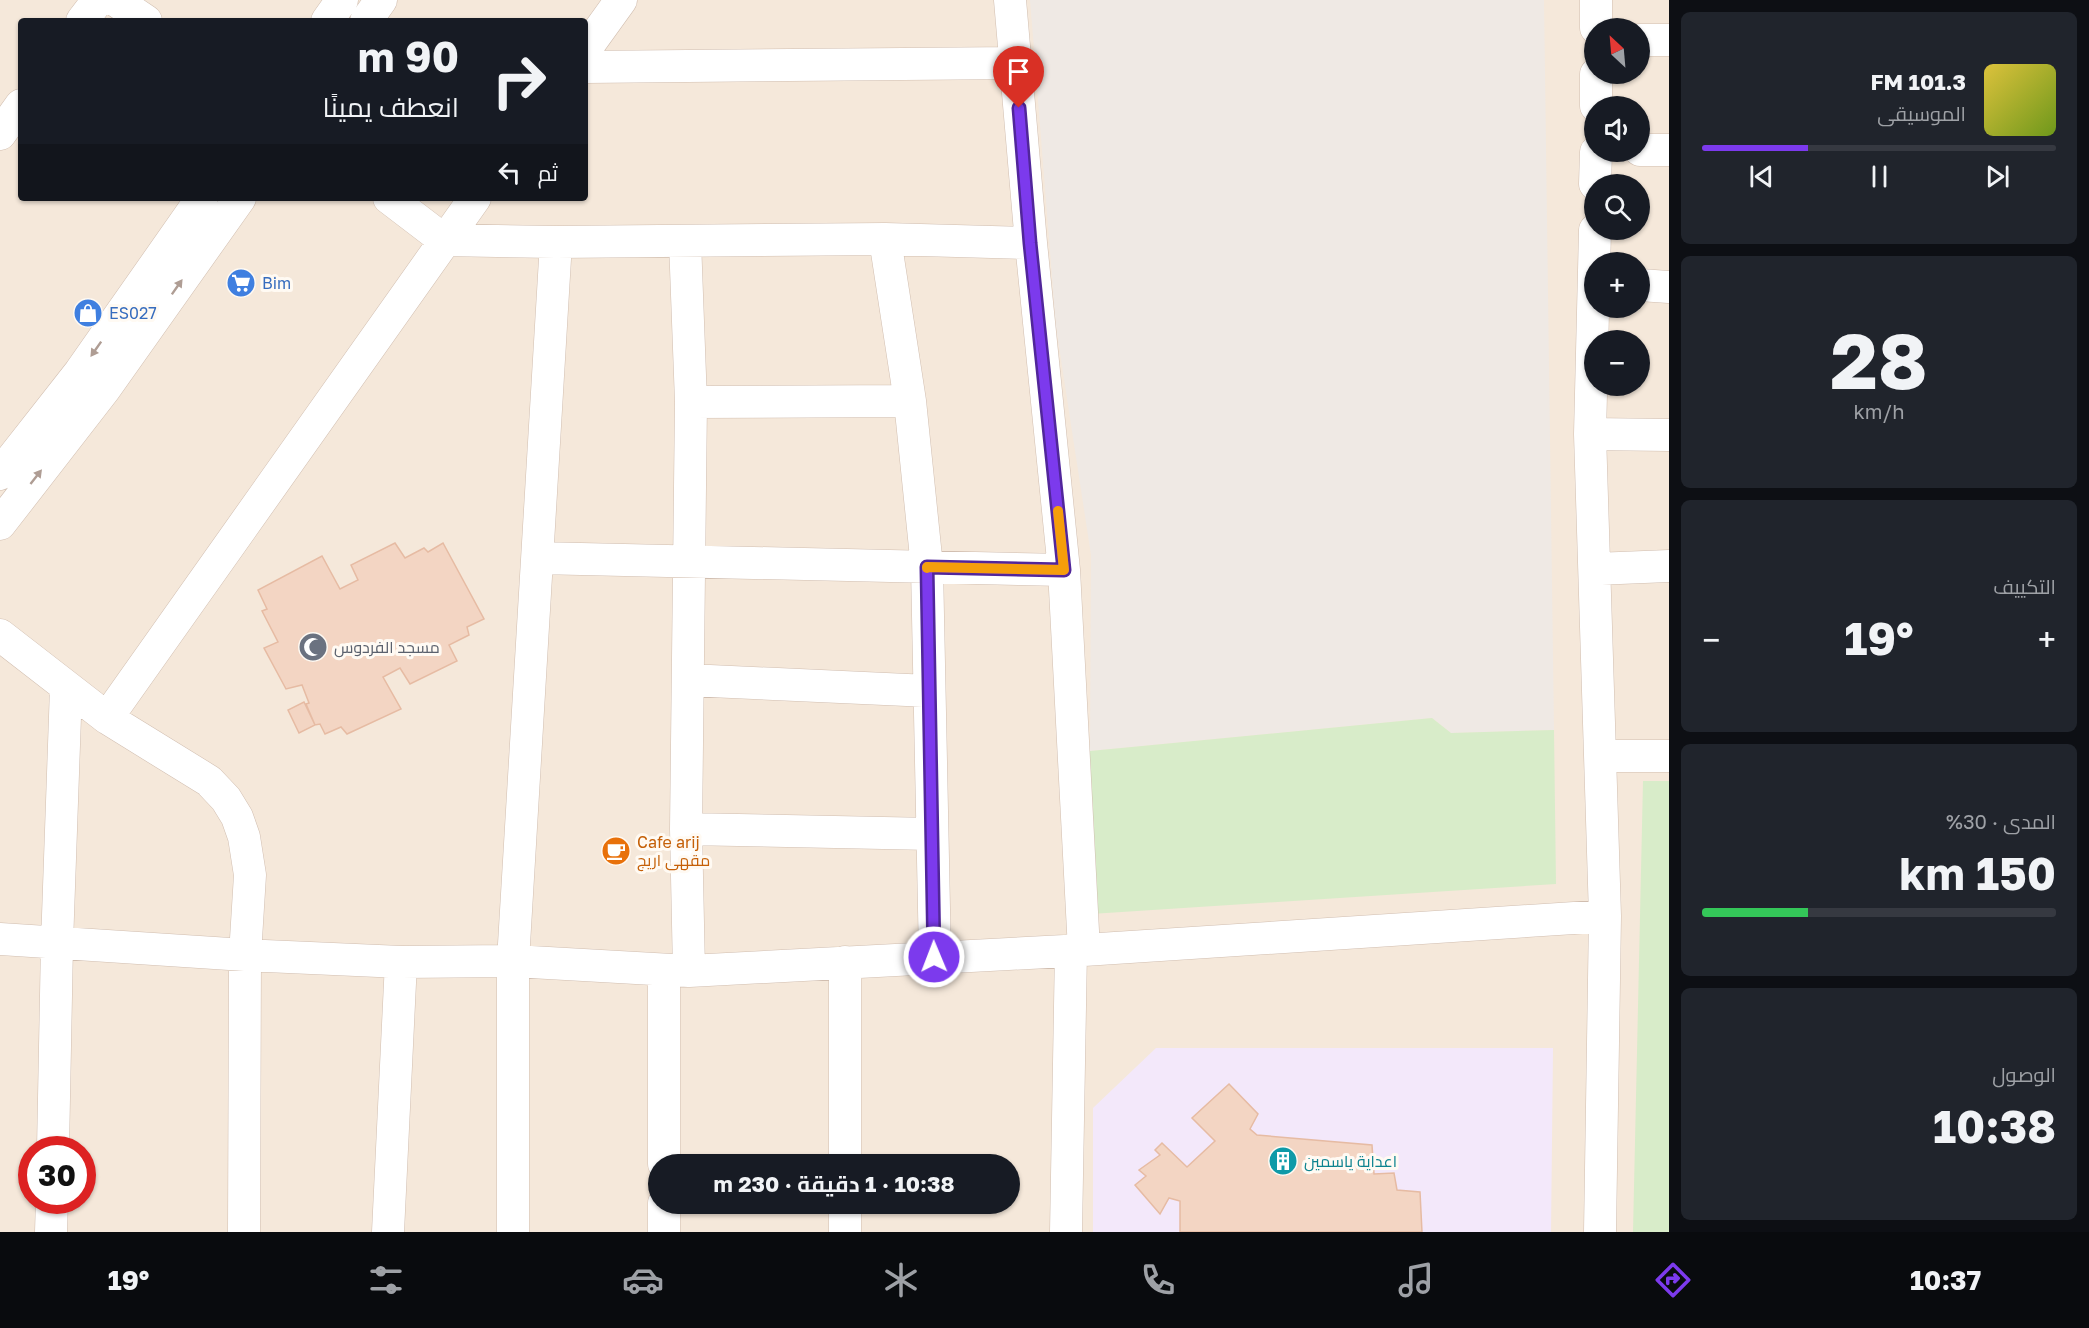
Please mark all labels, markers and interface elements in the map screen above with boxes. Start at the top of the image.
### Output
north arrow [1584,18,1650,84]
map controls [1584,18,1650,396]
text: 90 m [358,31,459,81]
icon: right [480,42,558,120]
pin [993,46,1044,108]
icon: arrive [1002,55,1035,88]
text: 101.3 FM [1870,68,1966,95]
text: انعطف يمينًا [323,91,459,123]
button: sound [1584,96,1650,162]
text: الموسيقى [1877,101,1966,125]
icon: left [493,156,526,189]
text: ثم [538,159,558,186]
icon: previous [1745,160,1778,193]
icon: pause [1863,160,1896,193]
icon: next [1981,160,2014,193]
button: search [1584,174,1650,240]
button: + [1584,252,1650,318]
supermarket icon: Bim [225,267,257,299]
place label: Bim [262,273,291,293]
one-way arrow [171,280,183,296]
shop icon: ES027 [72,297,104,329]
place label: ES027 [109,303,157,323]
text: 28 [1830,313,1928,406]
button: − [1584,330,1650,396]
one-way arrow [91,341,102,357]
text: km/h [1854,399,1904,423]
one-way arrow [30,470,42,486]
text: التكييف [1993,574,2056,598]
text: 19° [1844,611,1914,665]
text: − [1702,620,1720,659]
text: + [2038,620,2056,659]
mosque icon: مسجد الفردوس [297,631,329,663]
place label: مسجد الفردوس [334,637,440,658]
text: المدى · 30% [1946,809,2056,833]
place label: Cafe arij مقهى اريج [637,832,710,872]
cafe icon: Cafe arij مقهى اريج [600,835,632,867]
text: 150 km [1899,846,2056,900]
position arrow [902,925,966,989]
text: الوصول [1992,1062,2056,1086]
text: 10:38 [1933,1099,2056,1153]
speed limit sign: 30 [18,1136,96,1214]
building icon: اعداية ياسمين [1267,1145,1299,1177]
place label: اعداية ياسمين [1304,1151,1397,1172]
text: 10:38 · 1 دقيقة · 230 m [713,1170,955,1197]
icon: filters [365,1259,407,1301]
icon: car [622,1259,664,1301]
icon: climate [880,1259,922,1301]
icon: phone [1137,1259,1179,1301]
icon: music [1395,1259,1437,1301]
icon: directions [1652,1259,1694,1301]
text: 19° [108,1264,149,1296]
text: 10:37 [1910,1264,1981,1296]

